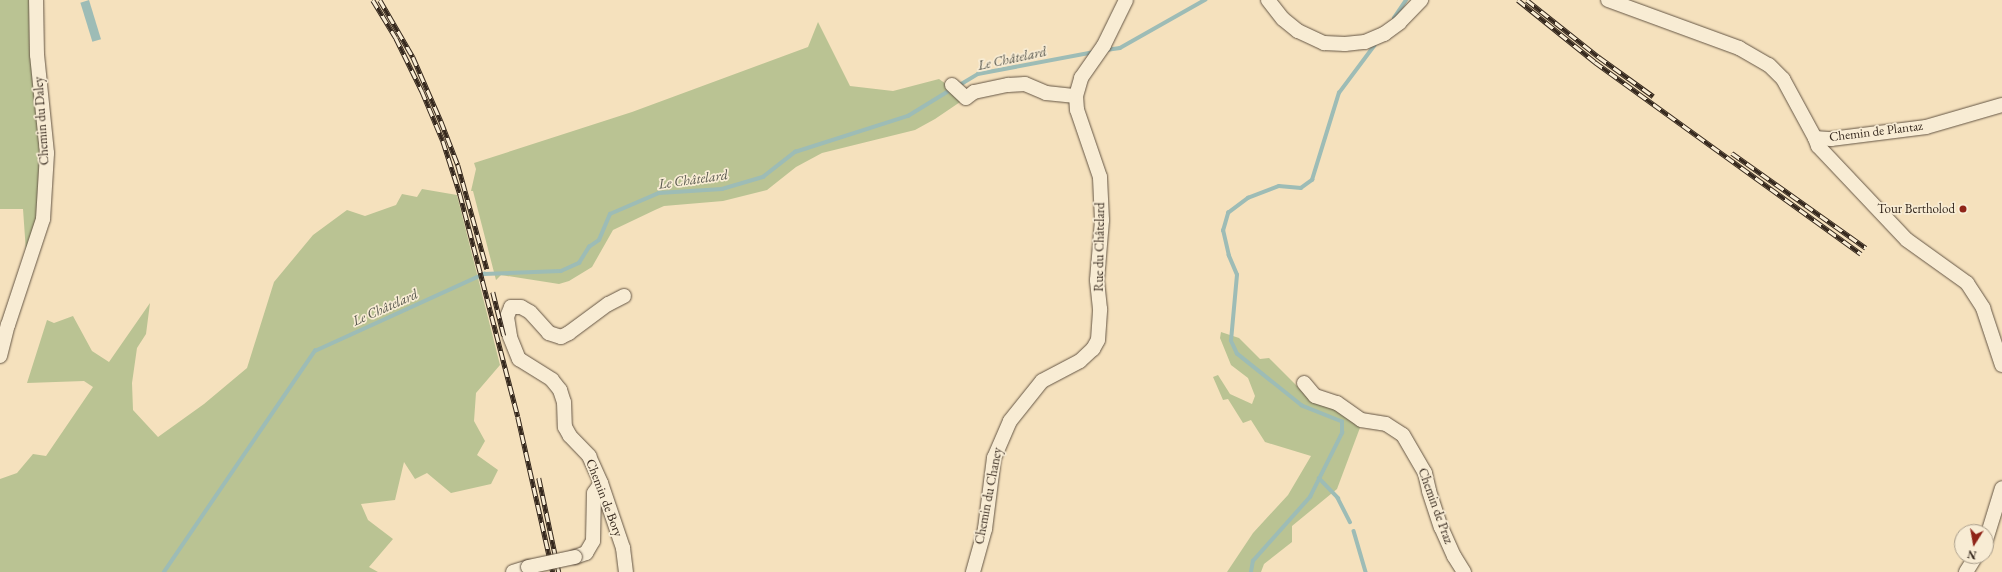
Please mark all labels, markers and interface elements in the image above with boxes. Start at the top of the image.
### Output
water label: Le Châtelard [976,43,1048,73]
street label: Chemin du Daley [31,76,53,166]
street label: Chemin de Plantaz [1828,119,1924,145]
water label: Le Châtelard [657,166,729,192]
place label: Tour Bertholod [1877,201,1955,217]
street label: Rue du Châtelard [1091,202,1109,292]
marker: Tour Bertholod [1958,204,1968,214]
water label: Le Châtelard [350,285,420,329]
street label: Chemin du Chaney [972,446,1006,546]
street label: Chemin de Bory [582,457,626,539]
street label: Chemin de Praz [1414,466,1456,546]
north arrow [1954,524,1994,564]
text: N [1966,547,1978,563]

